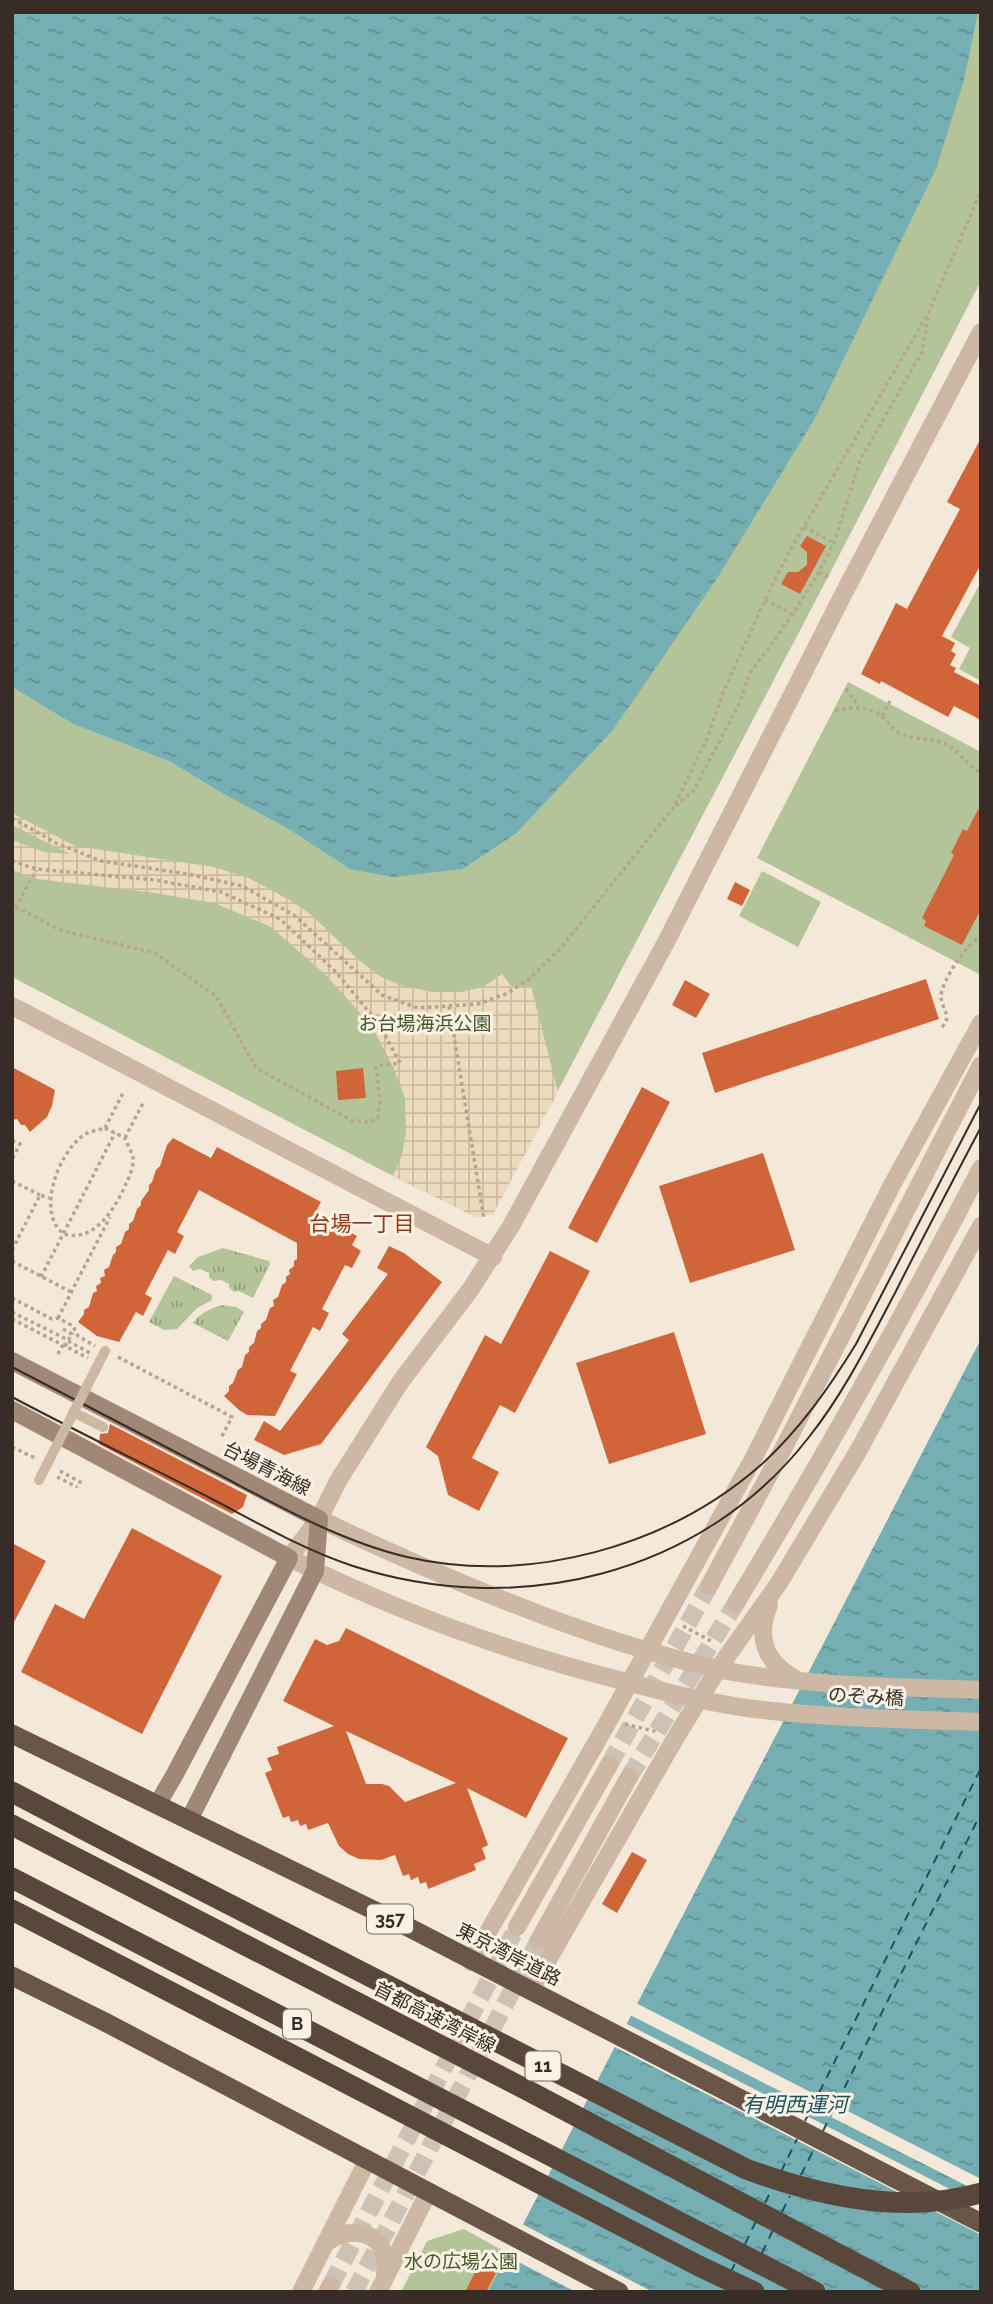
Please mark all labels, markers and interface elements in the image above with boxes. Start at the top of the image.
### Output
park label: お台場海浜公園 [358,1012,492,1034]
district label: 台場一丁目 [310,1211,415,1236]
street label: 台場青海線 [220,1437,314,1499]
street label: のぞみ橋 [827,1683,905,1709]
road number: 357 [367,1905,413,1934]
street label: 東京湾岸道路 [453,1918,565,1990]
street label: 首都高速湾岸線 [371,1977,499,2057]
road number: B [283,2010,311,2038]
road number: 11 [526,2052,560,2080]
water label: 有明西運河 [743,2092,851,2117]
park label: 水の広場公園 [404,2250,518,2272]

